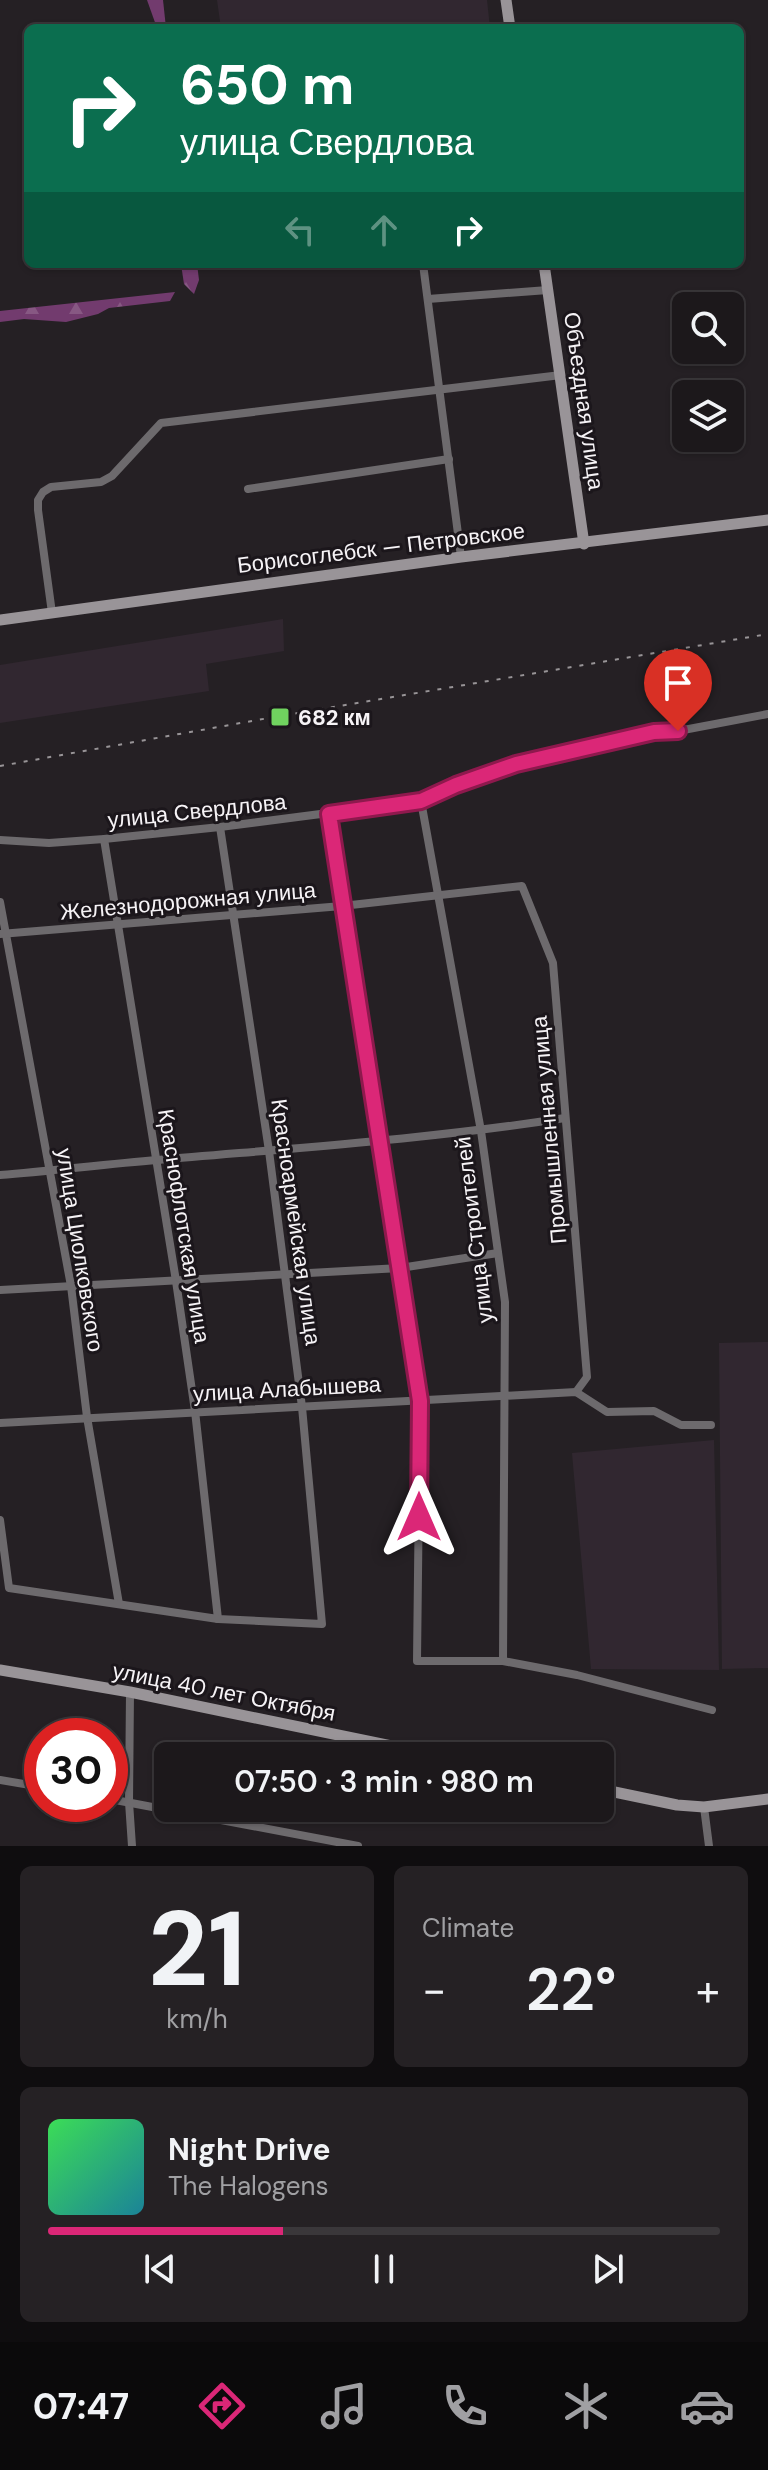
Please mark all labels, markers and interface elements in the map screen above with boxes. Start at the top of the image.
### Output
text: 650 m [180,48,355,121]
icon: right [48,56,152,160]
text: улица Свердлова [180,119,474,166]
icon: left [278,208,322,252]
icon: ahead [362,208,406,252]
icon: right [446,208,490,252]
map controls [672,292,744,452]
button: search [672,292,744,364]
street label: Объездная улица [557,310,611,493]
button: layers [672,380,744,452]
street label: Борисоглебск — Петровское [236,516,526,580]
pin [644,649,712,731]
icon: arrive [656,661,700,705]
place label: 682 км [298,703,371,732]
marker: 682 км [269,706,291,728]
street label: улица Свердлова [106,787,289,835]
street label: Железнодорожная улица [59,875,318,927]
street label: Промышленная улица [525,1014,573,1245]
street label: Красноармейская улица [264,1097,328,1348]
street label: Краснофлотская улица [151,1107,217,1346]
street label: улица Строителей [448,1135,500,1325]
street label: улица Циолковского [50,1146,110,1354]
street label: улица Алабышева [192,1370,382,1408]
position arrow [377,1475,461,1559]
street label: улица 40 лет Октября [110,1656,338,1728]
speed limit sign: 30 [24,1718,128,1822]
text: 07:50 · 3 min · 980 m [234,1762,534,1801]
text: 21 [148,1882,246,2017]
text: Climate [422,1911,514,1945]
text: 22° [526,1950,616,2029]
text: − [422,1961,446,2019]
text: + [696,1961,720,2019]
text: km/h [166,2002,228,2036]
text: Night Drive [168,2130,331,2169]
text: The Halogens [168,2169,328,2203]
icon: previous [138,2247,182,2291]
icon: pause [362,2247,406,2291]
icon: next [586,2247,630,2291]
icon: directions [194,2378,250,2434]
icon: music [316,2378,372,2434]
icon: phone [437,2378,493,2434]
icon: climate [558,2378,614,2434]
icon: car [679,2378,735,2434]
text: 07:47 [33,2383,129,2430]

